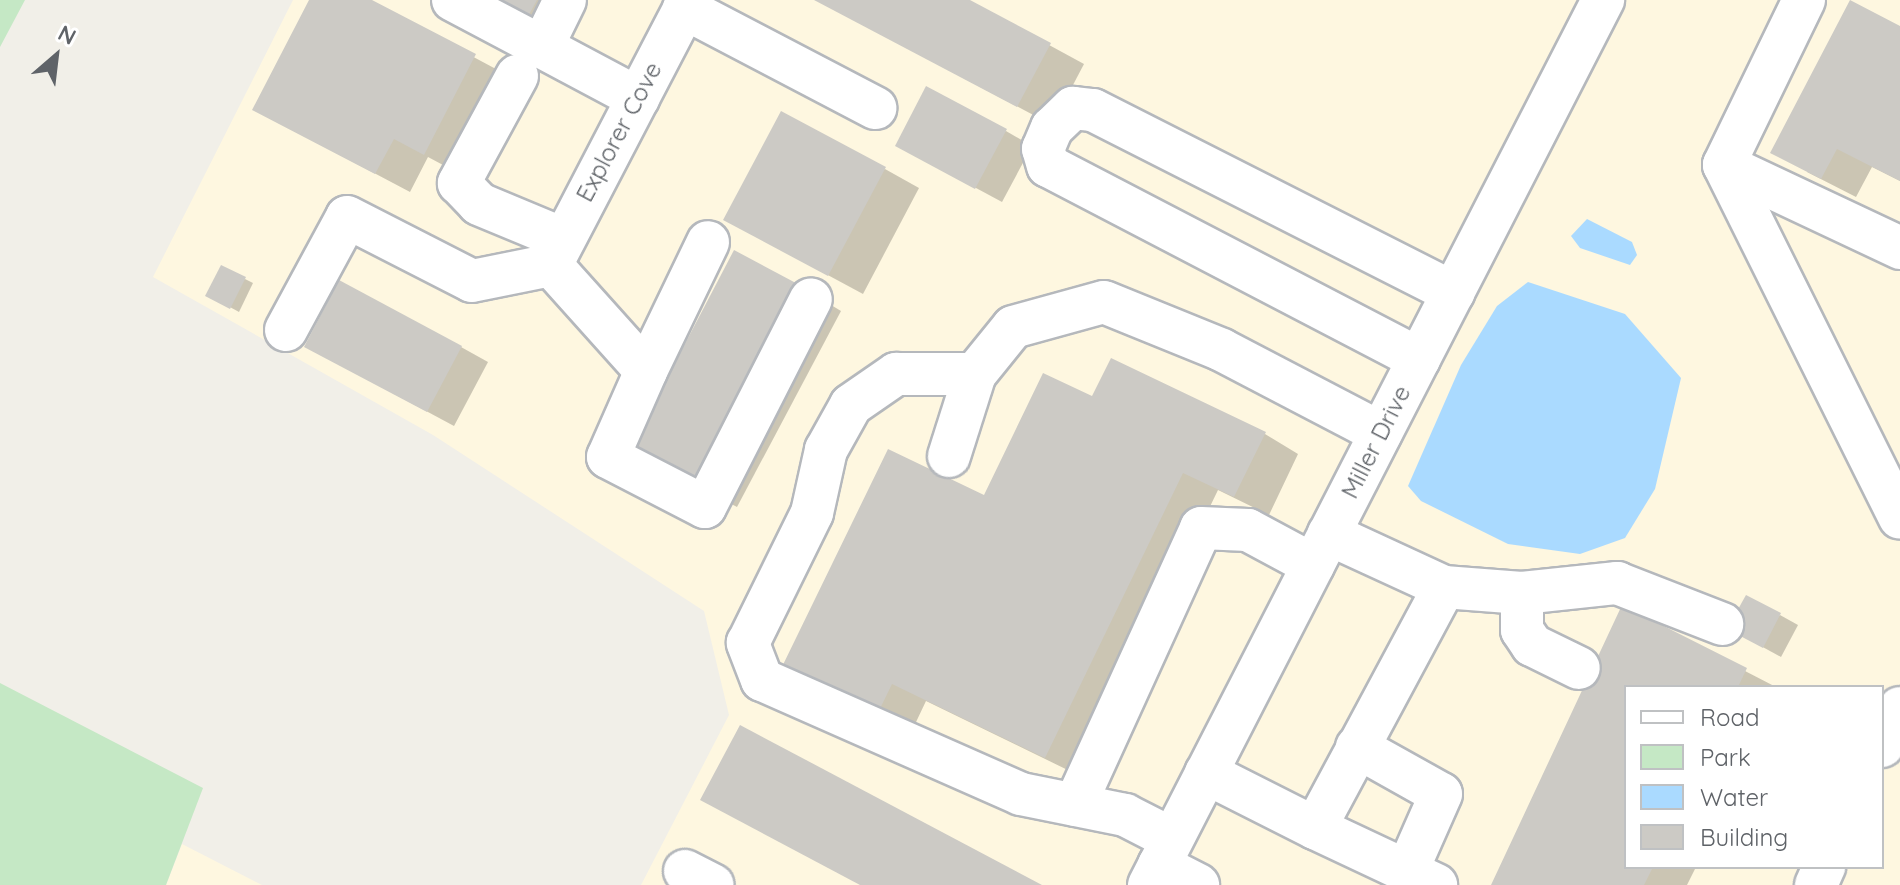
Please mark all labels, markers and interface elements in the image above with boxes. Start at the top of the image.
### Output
north arrow [16,16,96,96]
text: N [54,19,81,51]
street label: Explorer Cove [570,57,668,207]
street label: Miller Drive [1335,381,1417,503]
legend [1624,685,1884,869]
text: Road [1700,702,1760,732]
text: Park [1700,742,1751,772]
text: Water [1700,782,1768,812]
text: Building [1700,822,1788,852]

